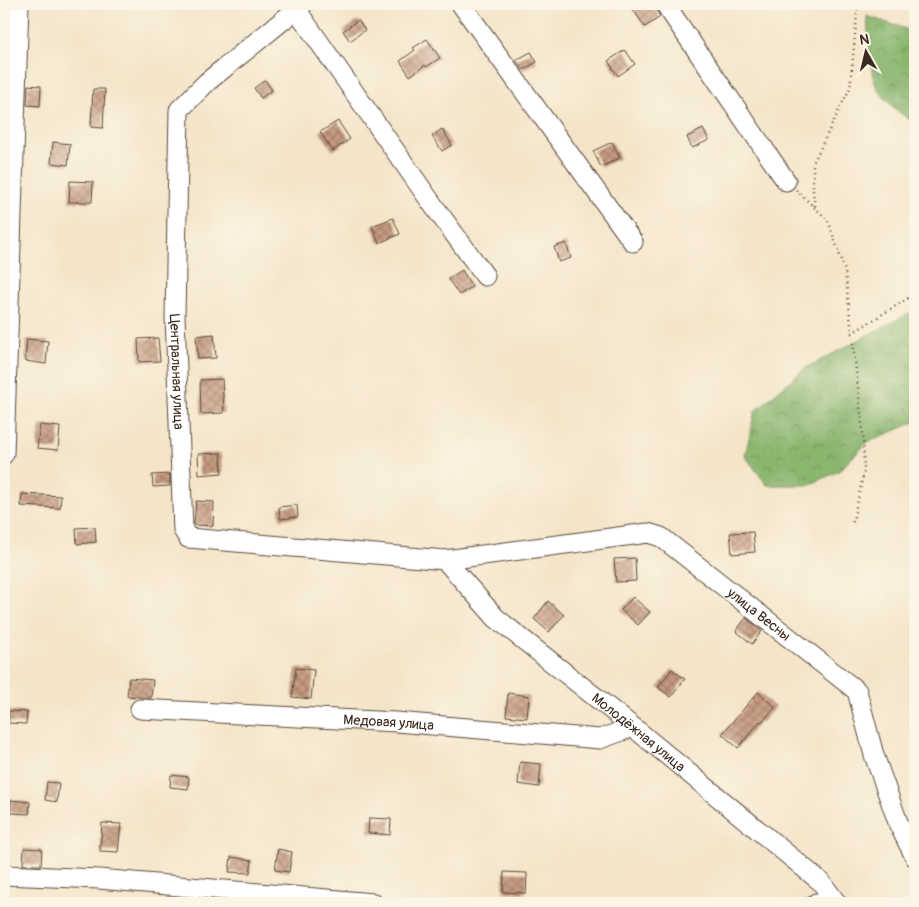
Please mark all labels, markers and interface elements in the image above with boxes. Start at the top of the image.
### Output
north arrow [842,28,892,78]
text: N [858,31,870,49]
street label: Центральная улица [166,313,188,430]
street label: улица Весны [723,583,794,644]
street label: Молодёжная улица [589,689,689,775]
street label: Медовая улица [343,711,435,734]

